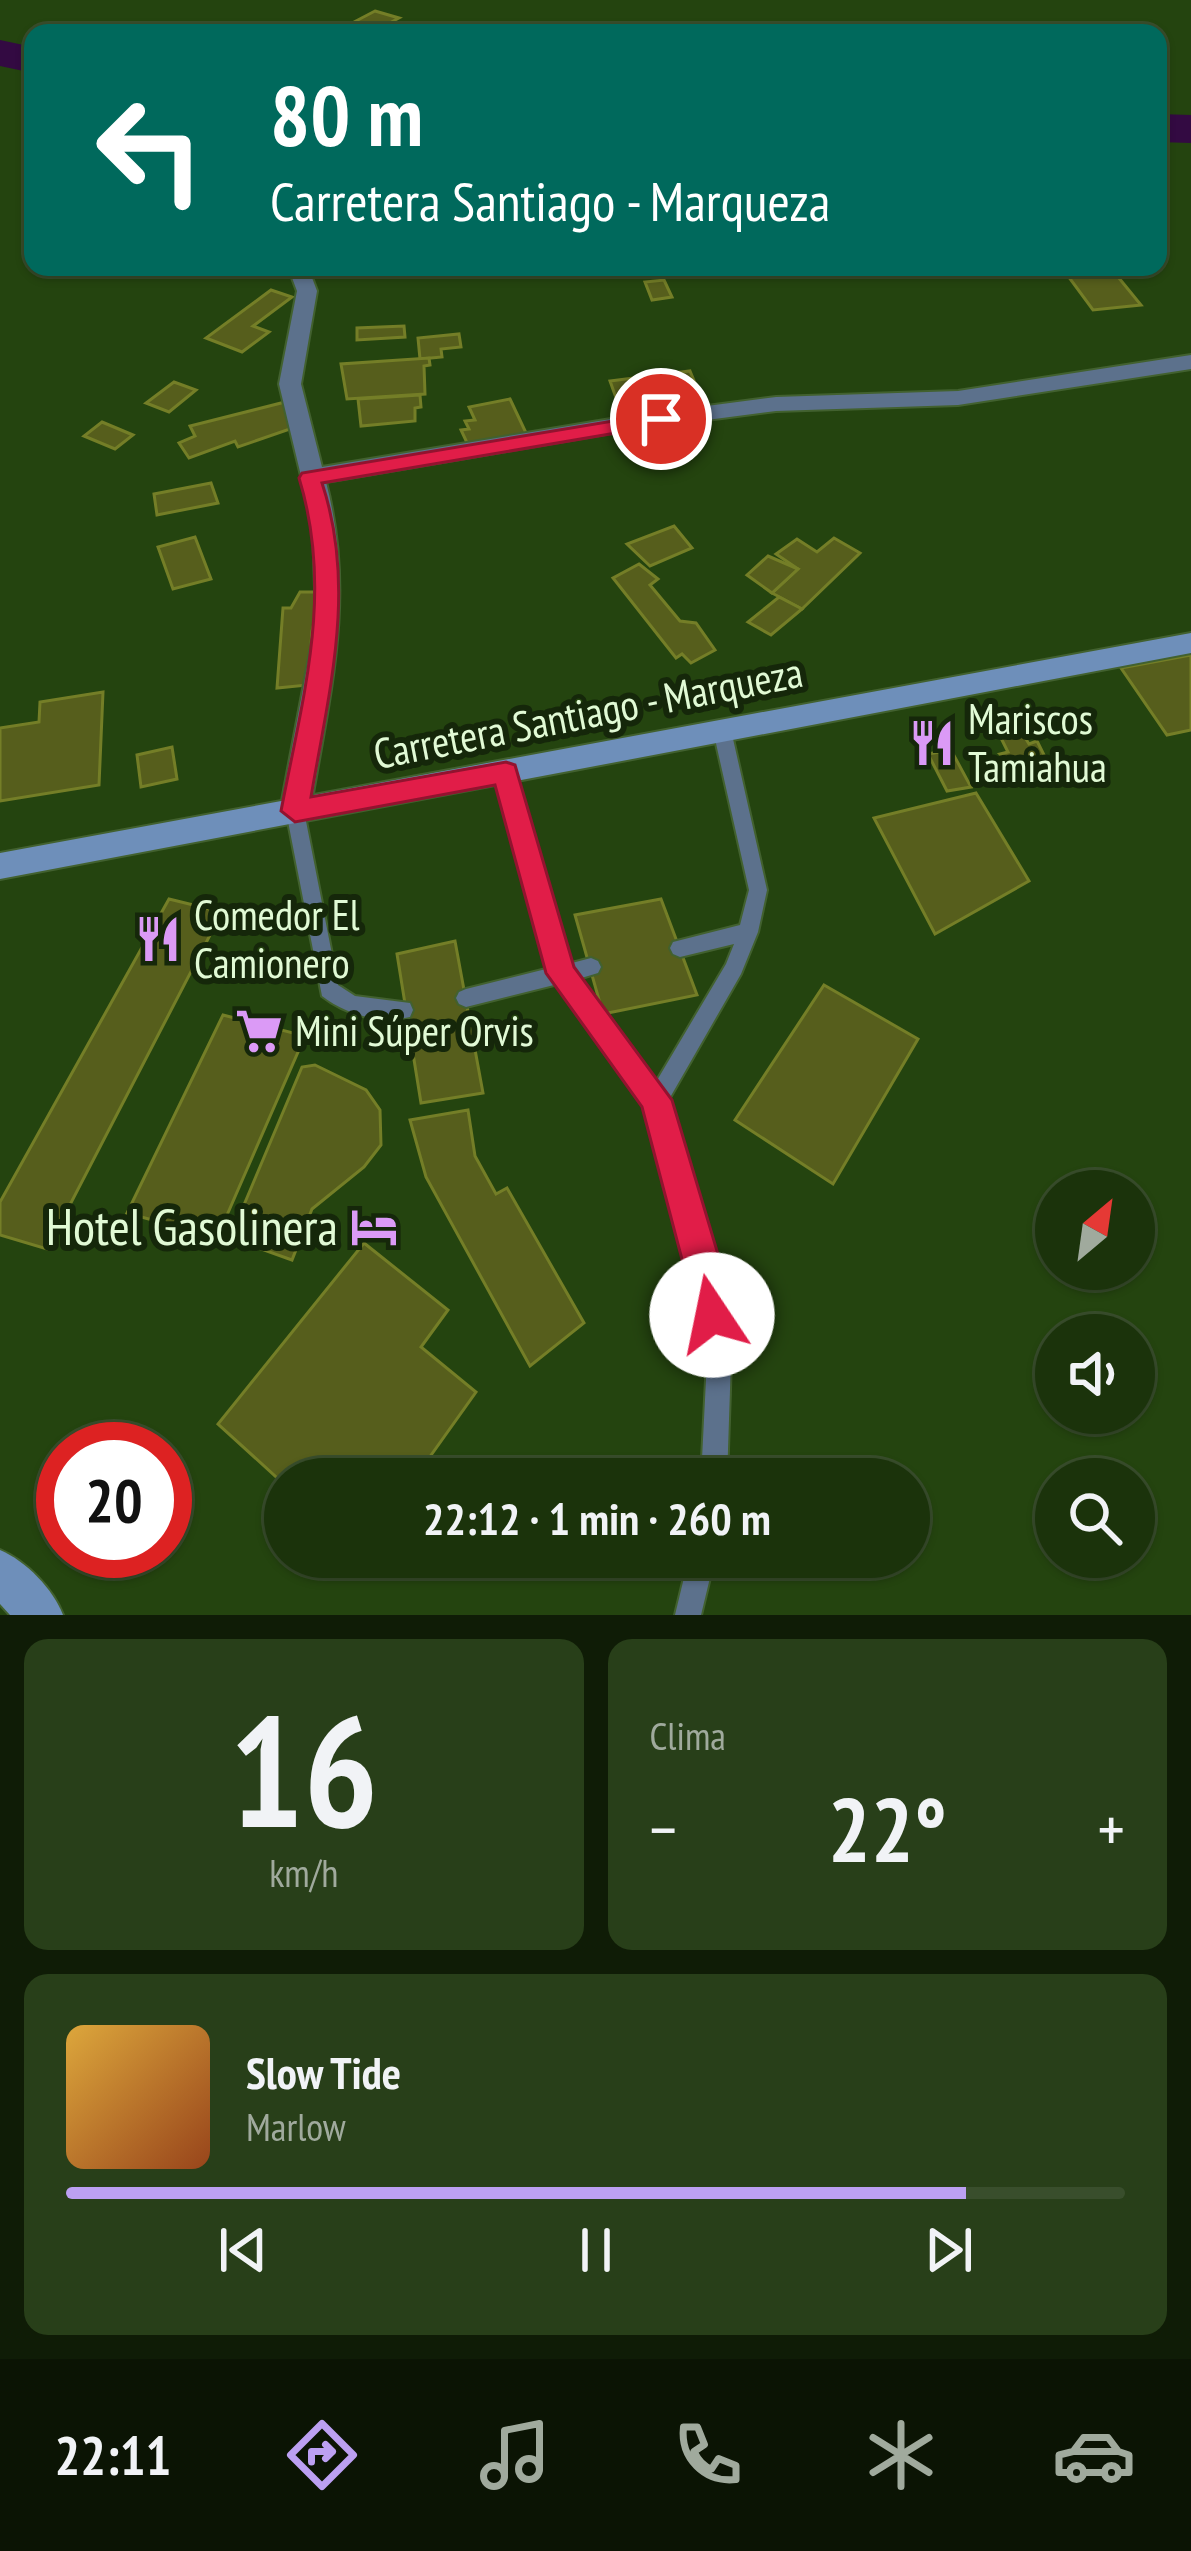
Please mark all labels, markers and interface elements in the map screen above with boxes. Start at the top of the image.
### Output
text: 80 m [270,60,423,169]
icon: left [72,72,228,228]
text: Carretera Santiago - Marqueza [270,166,830,236]
pin [610,368,712,470]
icon: arrive [628,386,694,452]
street label: Carretera Santiago - Marqueza [369,644,807,781]
place label: Mariscos Tamiahua [968,691,1107,794]
restaurant icon: Mariscos Tamiahua [907,718,957,768]
place label: Comedor El Camionero [194,887,360,990]
restaurant icon: Comedor El Camionero [133,914,183,964]
place label: Mini Súper Orvis [295,1003,534,1058]
supermarket icon: Mini Súper Orvis [234,1006,284,1056]
north arrow [1035,1170,1155,1290]
map controls [1035,1170,1155,1578]
place label: Hotel Gasolinera [46,1193,338,1259]
hotel icon: Hotel Gasolinera [349,1202,399,1252]
position arrow [649,1252,775,1378]
button: sound [1035,1314,1155,1434]
speed limit sign: 20 [36,1422,192,1578]
button: search [1035,1458,1155,1578]
text: 22:12 · 1 min · 260 m [423,1489,771,1547]
text: 16 [229,1668,378,1870]
text: Clima [650,1710,726,1761]
text: 22° [828,1770,947,1887]
text: − [650,1786,677,1871]
text: + [1098,1786,1125,1871]
text: km/h [269,1847,338,1898]
text: Slow Tide [246,2043,401,2101]
text: Marlow [246,2101,346,2152]
icon: previous [210,2217,276,2283]
icon: pause [563,2217,629,2283]
icon: next [916,2217,982,2283]
icon: directions [280,2413,364,2497]
icon: music [473,2413,557,2497]
icon: phone [666,2413,750,2497]
icon: climate [859,2413,943,2497]
icon: car [1052,2413,1136,2497]
text: 22:11 [55,2420,171,2490]

